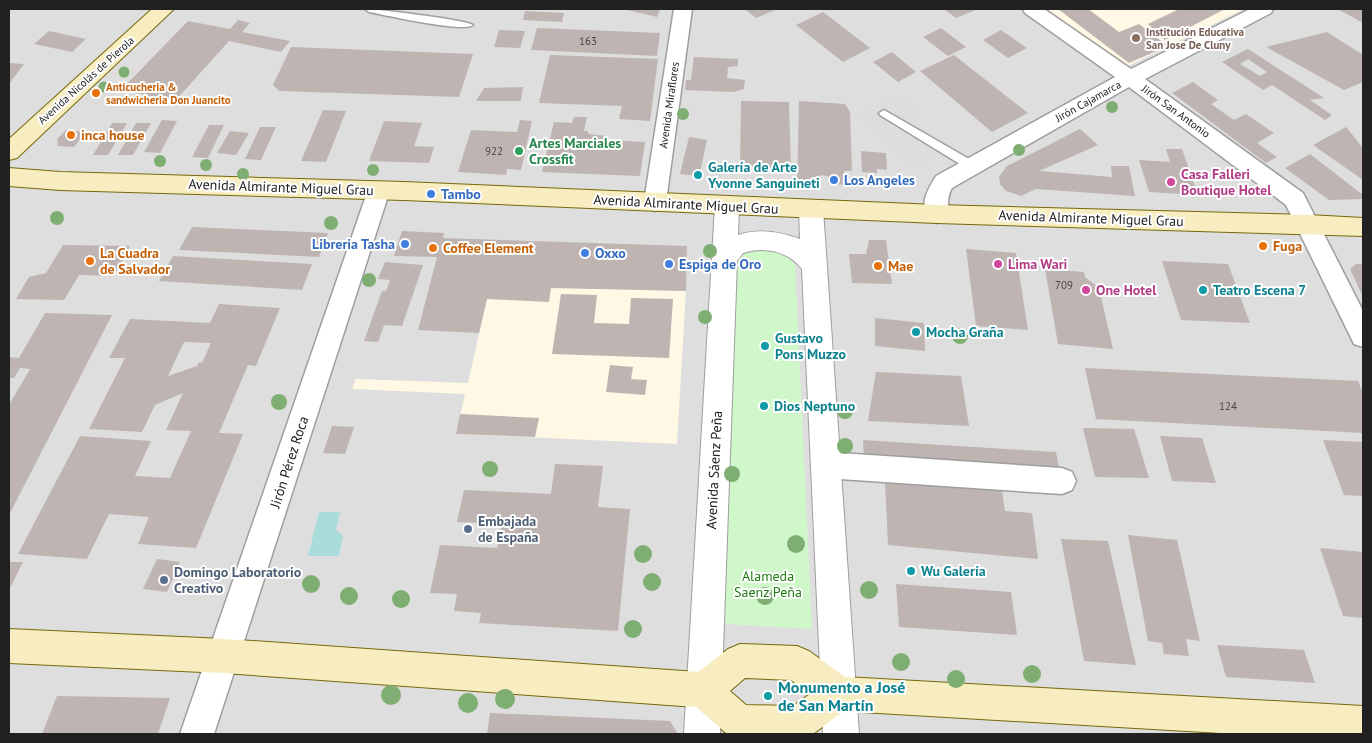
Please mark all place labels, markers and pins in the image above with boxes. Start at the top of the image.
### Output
place label: Institución Educativa San Jose De Cluny [1146,25,1244,52]
marker: Institución Educativa San Jose De Cluny [1130,32,1142,44]
place label: Anticucheria & sandwicheria Don Juancito [106,80,231,107]
marker: Anticucheria & sandwicheria Don Juancito [90,87,102,99]
place label: inca house [81,126,145,144]
marker: inca house [65,129,77,141]
place label: Artes Marciales Crossfit [529,134,621,168]
marker: Artes Marciales Crossfit [513,145,525,157]
place label: Galería de Arte Yvonne Sanguineti [707,158,820,192]
place label: Casa Falleri Boutique Hotel [1181,165,1272,199]
marker: Galería de Arte Yvonne Sanguineti [692,169,704,181]
place label: Los Angeles [844,171,915,189]
marker: Los Angeles [828,174,840,186]
marker: Casa Falleri Boutique Hotel [1165,176,1177,188]
place label: Tambo [441,185,481,203]
marker: Tambo [425,188,437,200]
place label: Libreria Tasha [312,235,395,253]
place label: Fuga [1273,237,1302,255]
marker: Libreria Tasha [399,238,411,250]
place label: Coffee Element [443,239,534,257]
marker: Fuga [1257,240,1269,252]
marker: Coffee Element [427,242,439,254]
place label: La Cuadra de Salvador [100,244,170,278]
place label: Oxxo [595,244,626,262]
marker: Oxxo [579,247,591,259]
marker: La Cuadra de Salvador [84,255,96,267]
place label: Espiga de Oro [679,255,762,273]
place label: Lima Wari [1008,255,1068,273]
place label: Mae [888,257,913,275]
marker: Espiga de Oro [663,258,675,270]
marker: Lima Wari [992,258,1004,270]
marker: Mae [872,260,884,272]
place label: One Hotel [1096,281,1157,299]
place label: Teatro Escena 7 [1213,281,1306,299]
marker: One Hotel [1080,284,1092,296]
marker: Teatro Escena 7 [1197,284,1209,296]
place label: Mocha Graña [926,323,1004,341]
marker: Mocha Graña [910,326,922,338]
place label: Gustavo Pons Muzzo [775,329,847,363]
marker: Gustavo Pons Muzzo [759,340,771,352]
place label: Dios Neptuno [774,397,856,415]
marker: Dios Neptuno [758,400,770,412]
place label: Embajada de España [478,512,539,546]
marker: Embajada de España [462,523,474,535]
place label: Wu Galería [921,562,986,580]
place label: Domingo Laboratorio Creativo [174,563,302,597]
marker: Wu Galería [905,565,917,577]
marker: Domingo Laboratorio Creativo [158,574,170,586]
place label: Monumento a José de San Martín [778,677,905,715]
marker: Monumento a José de San Martín [762,690,774,702]

